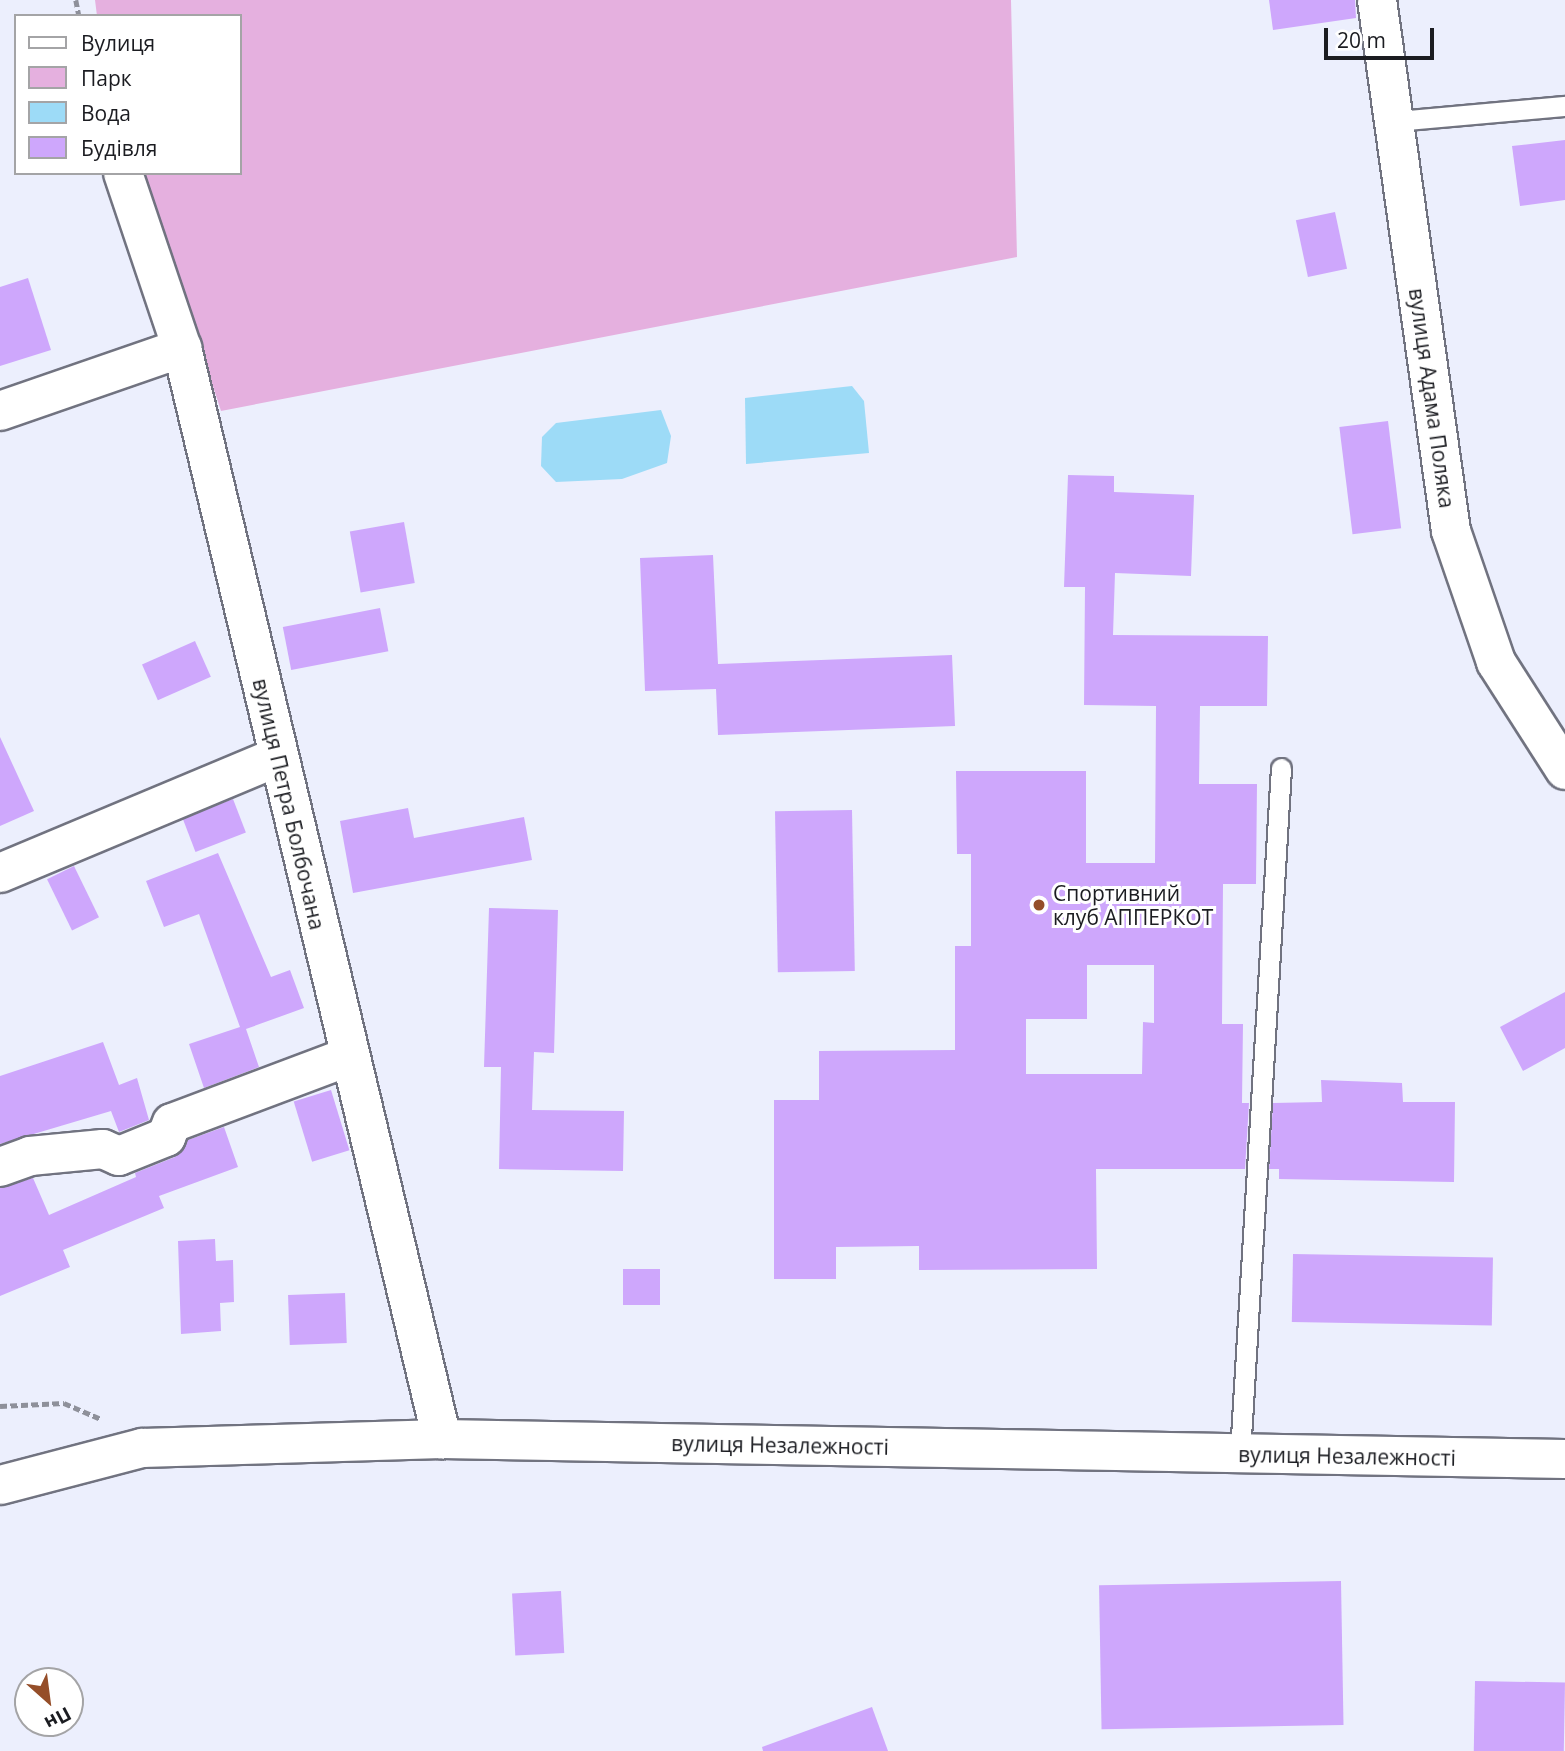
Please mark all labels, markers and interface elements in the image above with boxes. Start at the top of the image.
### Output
legend [14,14,242,175]
scale bar [1327,14,1437,58]
text: 20 m [1337,26,1386,54]
text: Вулиця [81,29,155,57]
text: Парк [81,64,132,92]
text: Вода [81,99,131,127]
text: Будівля [81,134,157,162]
street label: вулиця Адама Поляка [1404,286,1460,510]
street label: вулиця Петра Болбочана [248,676,330,932]
place label: Спортивний клуб АППЕРКОТ [1053,880,1213,930]
marker: Спортивний клуб АППЕРКОТ [1031,897,1047,913]
street label: вулиця Незалежності [671,1431,889,1459]
street label: вулиця Незалежності [1238,1442,1456,1470]
north arrow [14,1667,84,1737]
text: Пн [40,1701,76,1737]

